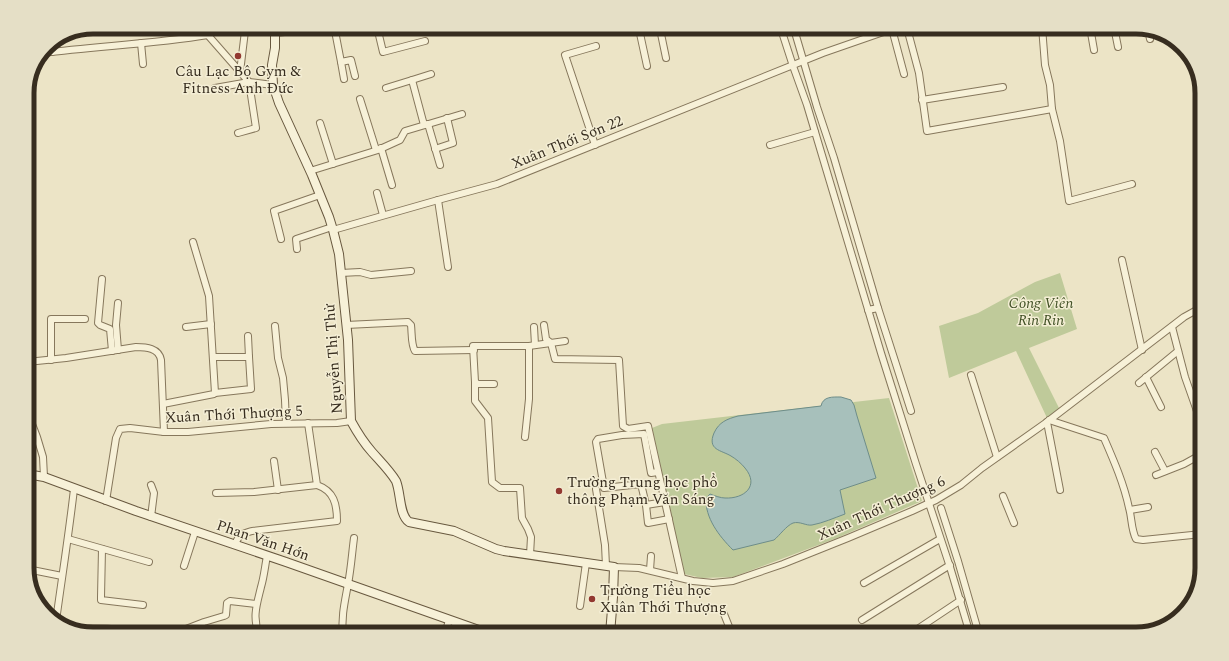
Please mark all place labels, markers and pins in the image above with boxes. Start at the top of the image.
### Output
marker: Câu Lạc Bộ Gym & Fitness Anh Đức [233,51,243,61]
place label: Câu Lạc Bộ Gym & Fitness Anh Đức [175,60,301,100]
place label: Trường Trung học phổ thông Phạm Văn Sáng [567,471,718,511]
marker: Trường Trung học phổ thông Phạm Văn Sáng [554,486,564,496]
place label: Trường Tiểu học Xuân Thới Thượng [600,579,727,619]
marker: Trường Tiểu học Xuân Thới Thượng [587,594,597,604]

